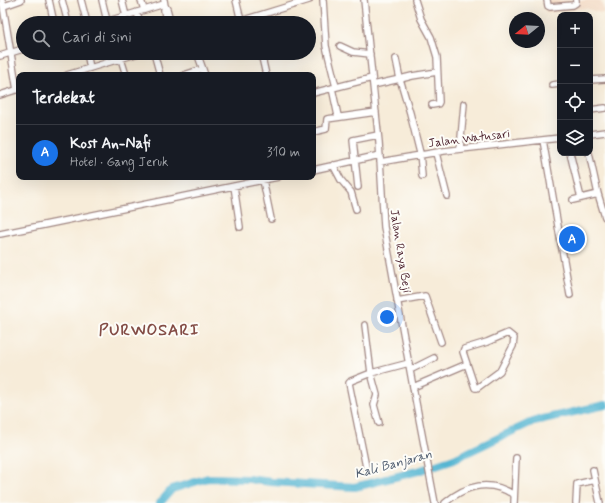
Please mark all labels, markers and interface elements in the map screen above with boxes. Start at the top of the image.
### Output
north arrow [509,12,545,48]
map controls [557,12,593,156]
button: + [557,12,593,48]
search box [16,16,316,60]
icon: search [30,27,52,49]
text: Cari di sini [62,28,132,48]
button: − [557,48,593,84]
button: locate [557,84,593,120]
text: Terdekat [32,87,95,109]
button: layers [557,120,593,156]
street label: Jalan Watusari [427,126,511,152]
text: Kost An-Nafi [70,134,151,154]
text: A [41,144,49,161]
text: 310 m [267,144,300,161]
text: Hotel · Gang Jeruk [70,154,168,171]
street label: Jalan Raya Beji [386,208,415,294]
pin: A [559,224,585,254]
your location [377,307,397,327]
district label: PURWOSARI [99,320,199,341]
water label: Kali Banjaran [353,446,434,483]

